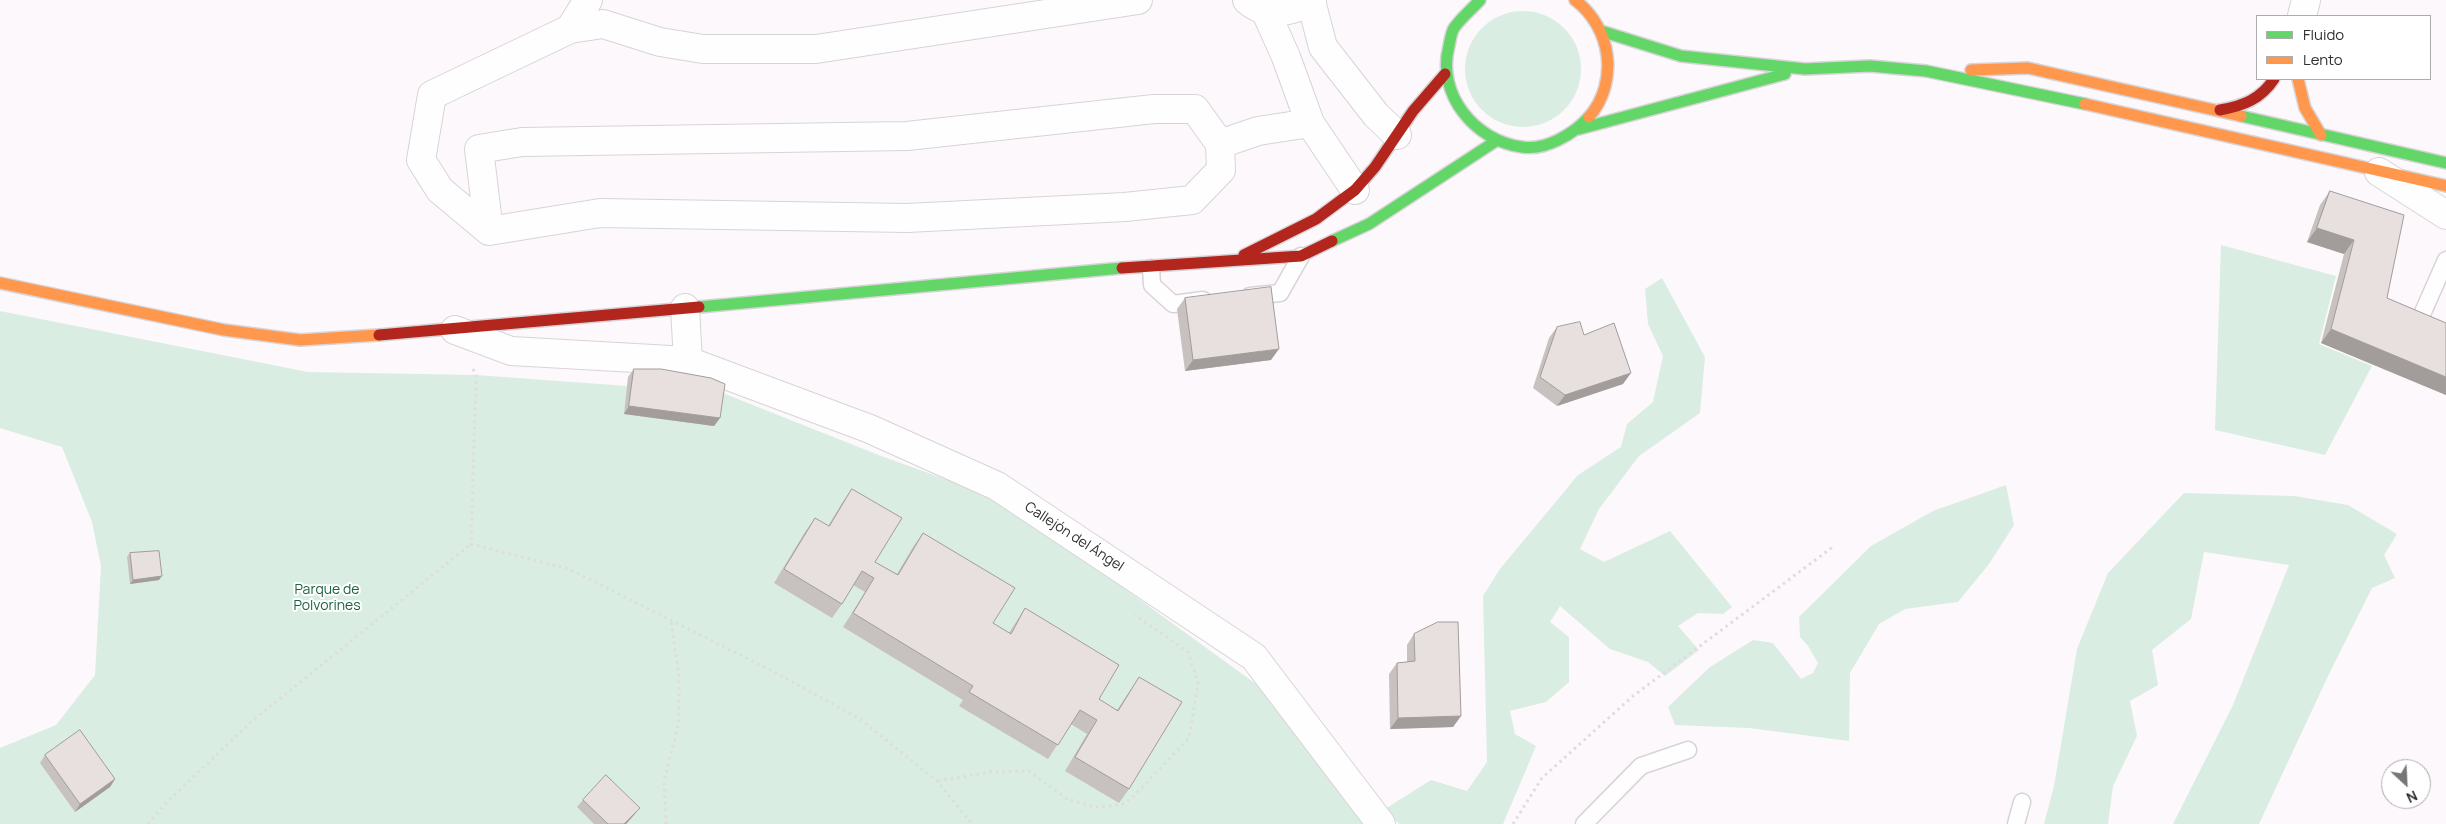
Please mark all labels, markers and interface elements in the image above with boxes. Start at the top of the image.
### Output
legend [2256,15,2431,80]
text: Fluido [2303,24,2344,45]
text: Lento [2303,49,2343,70]
street label: Callejón del Ángel [1021,499,1127,575]
park label: Parque de Polvorines [293,582,361,614]
north arrow [2381,759,2431,809]
text: N [2404,786,2421,808]

